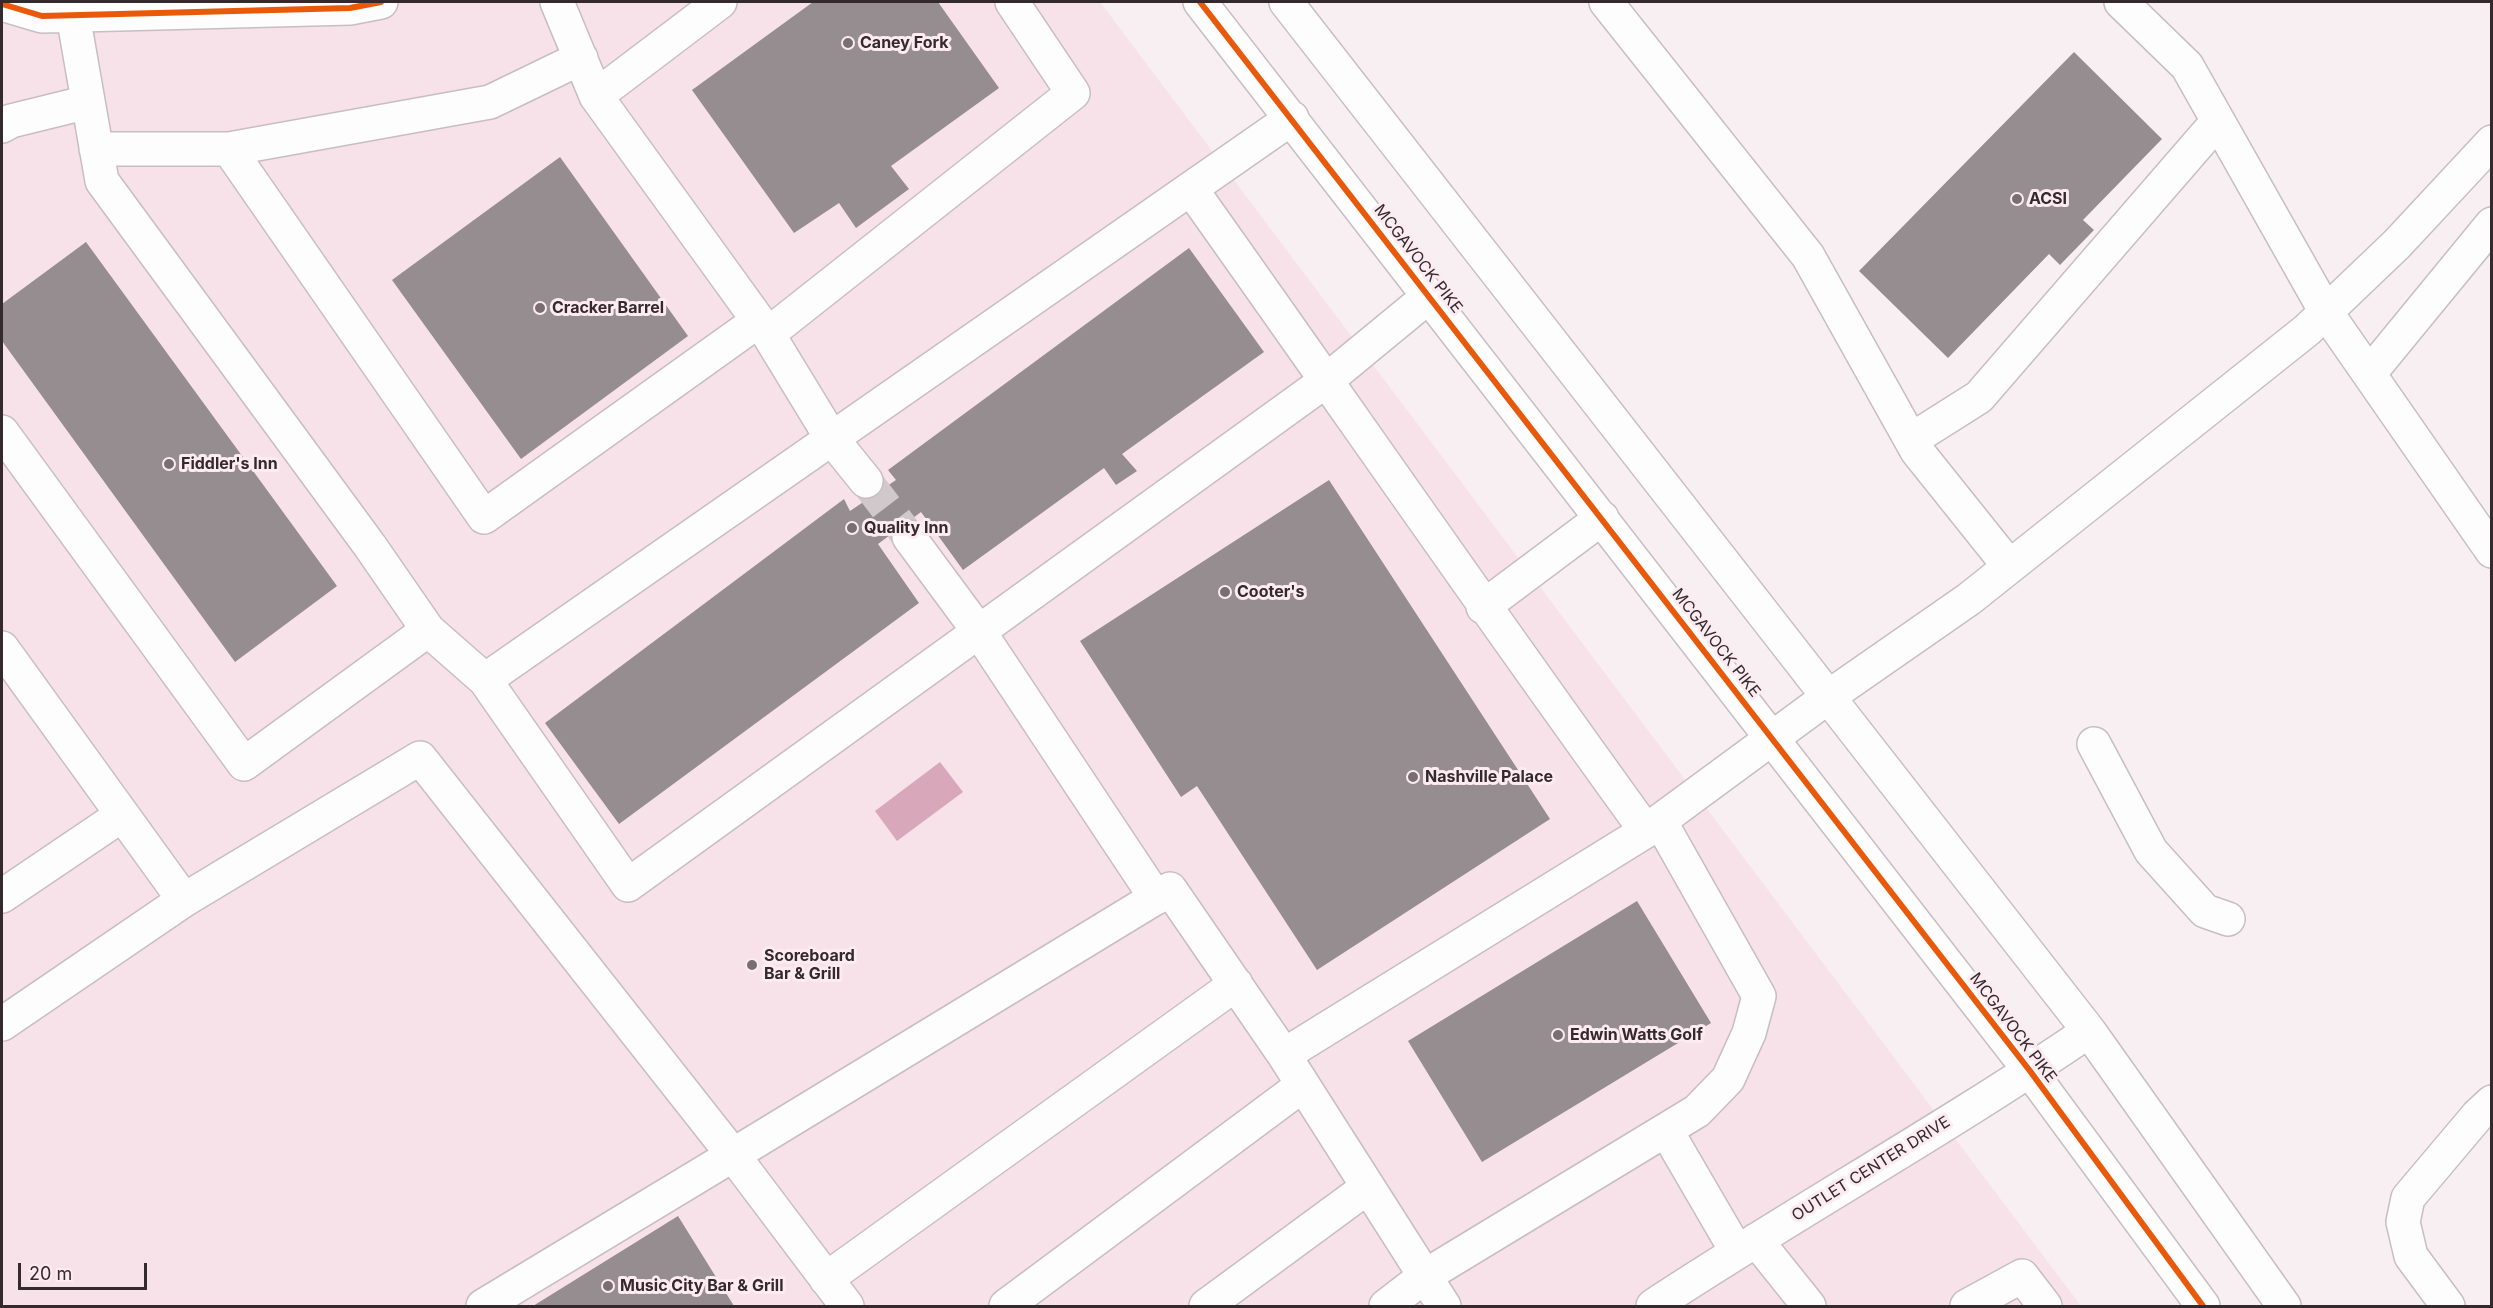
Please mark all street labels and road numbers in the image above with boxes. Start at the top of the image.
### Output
street label: MCGAVOCK PIKE [1370,201,1466,317]
street label: MCGAVOCK PIKE [1668,585,1764,701]
street label: MCGAVOCK PIKE [1966,969,2060,1087]
street label: OUTLET CENTER DRIVE [1788,1112,1954,1226]

